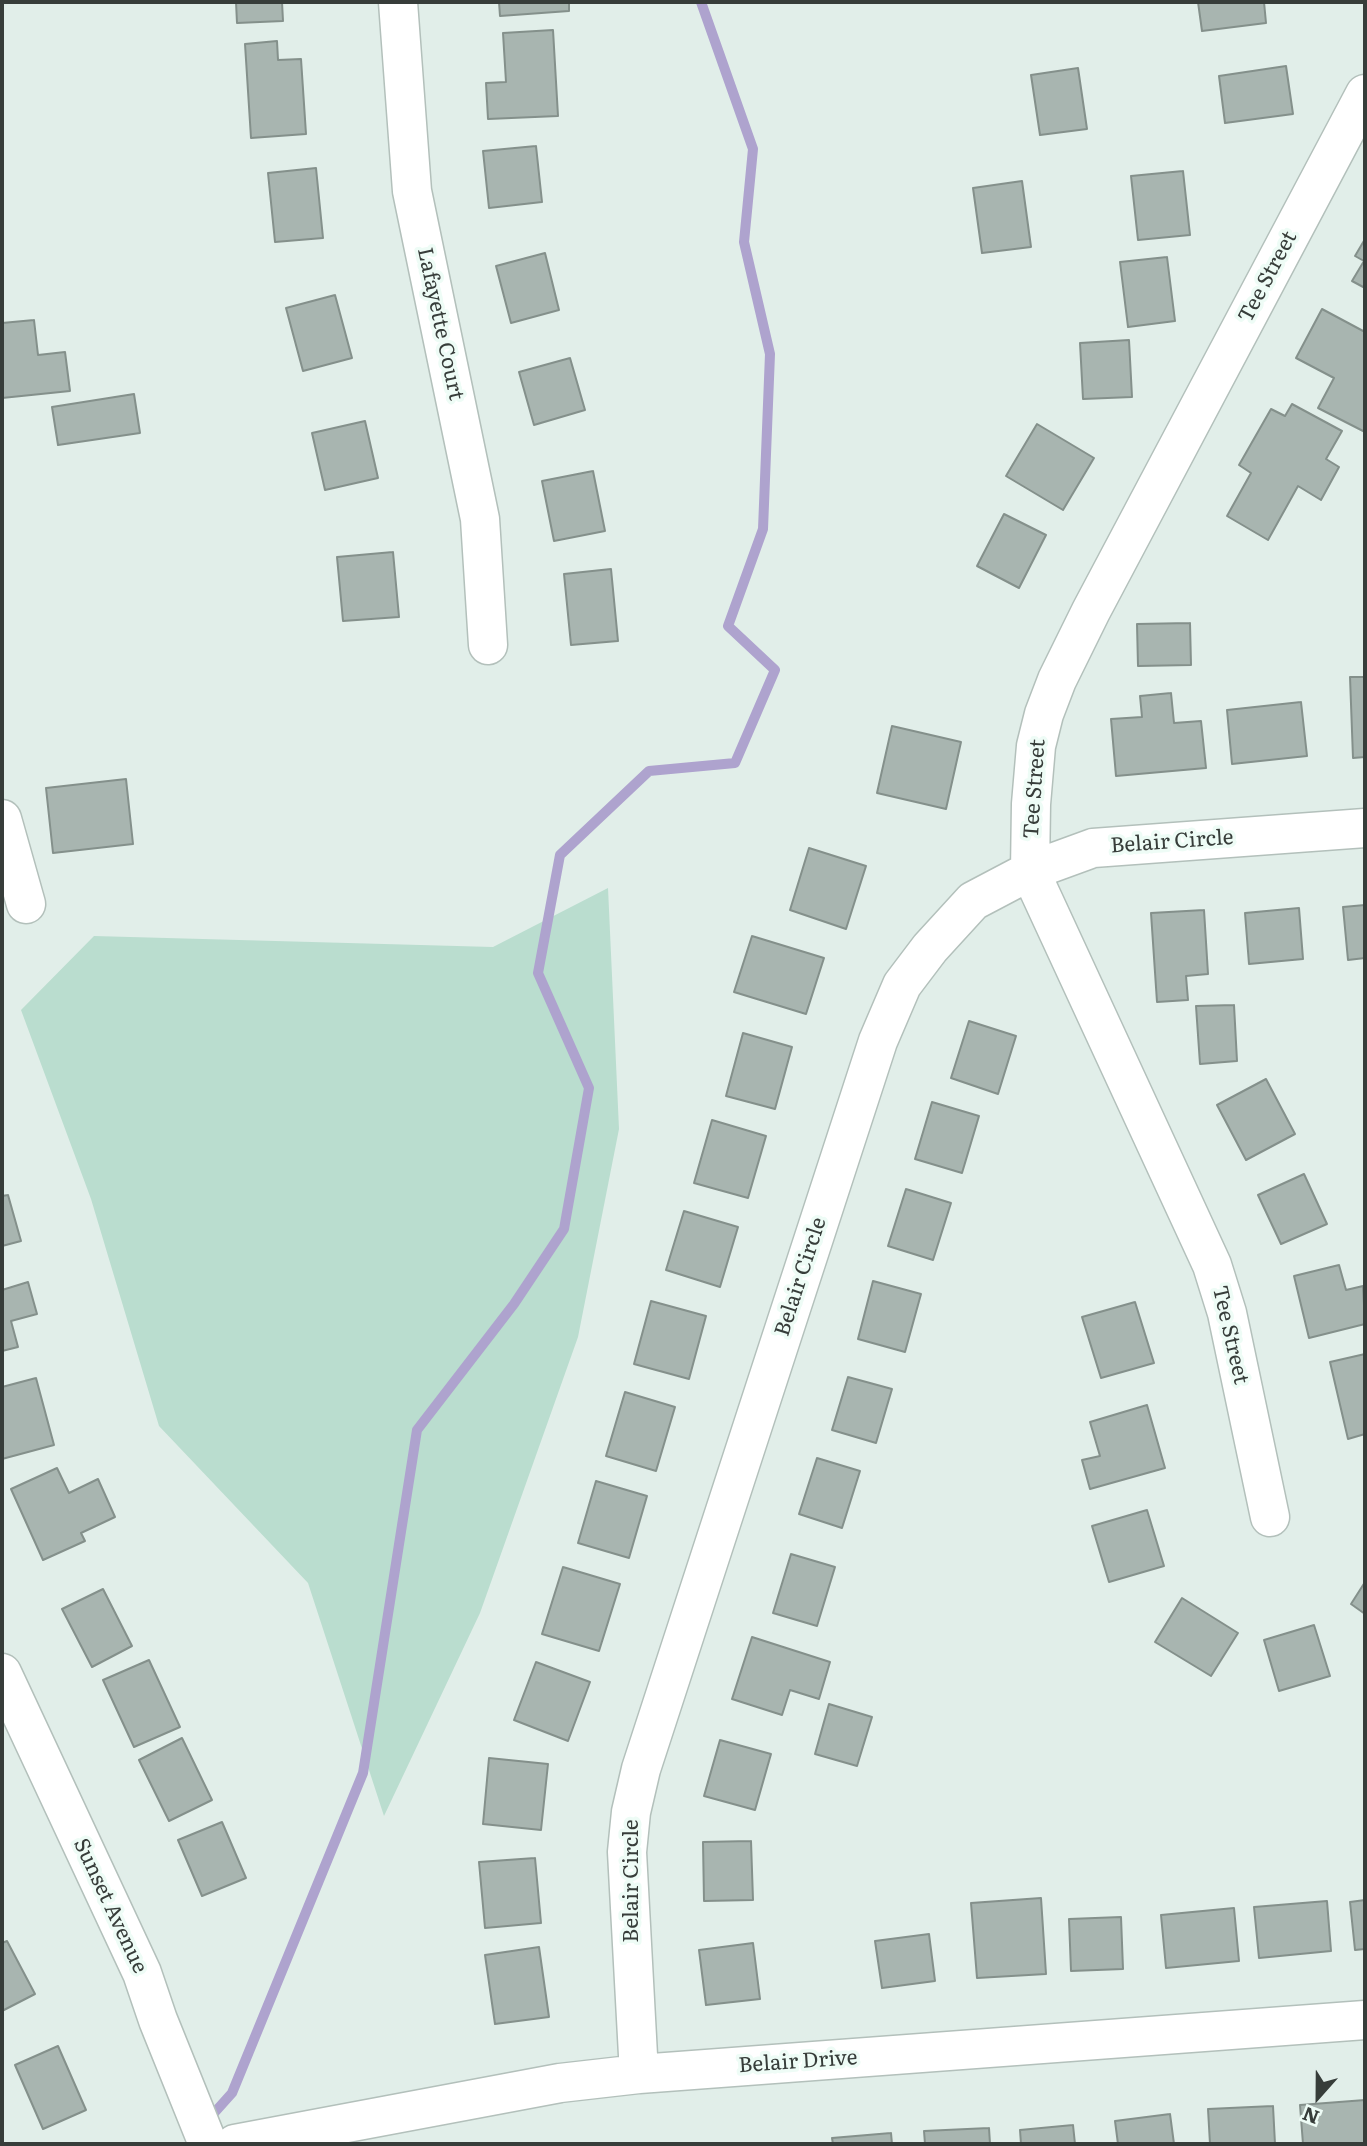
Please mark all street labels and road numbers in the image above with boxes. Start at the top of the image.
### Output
street label: Tee Street [1233,227,1303,327]
street label: Lafayette Court [412,245,468,403]
street label: Tee Street [1019,738,1051,840]
street label: Belair Circle [1110,825,1234,859]
street label: Belair Circle [770,1214,832,1340]
street label: Tee Street [1206,1283,1254,1387]
street label: Belair Circle [619,1819,645,1943]
street label: Sunset Avenue [68,1835,152,1977]
street label: Belair Drive [738,2045,858,2079]

